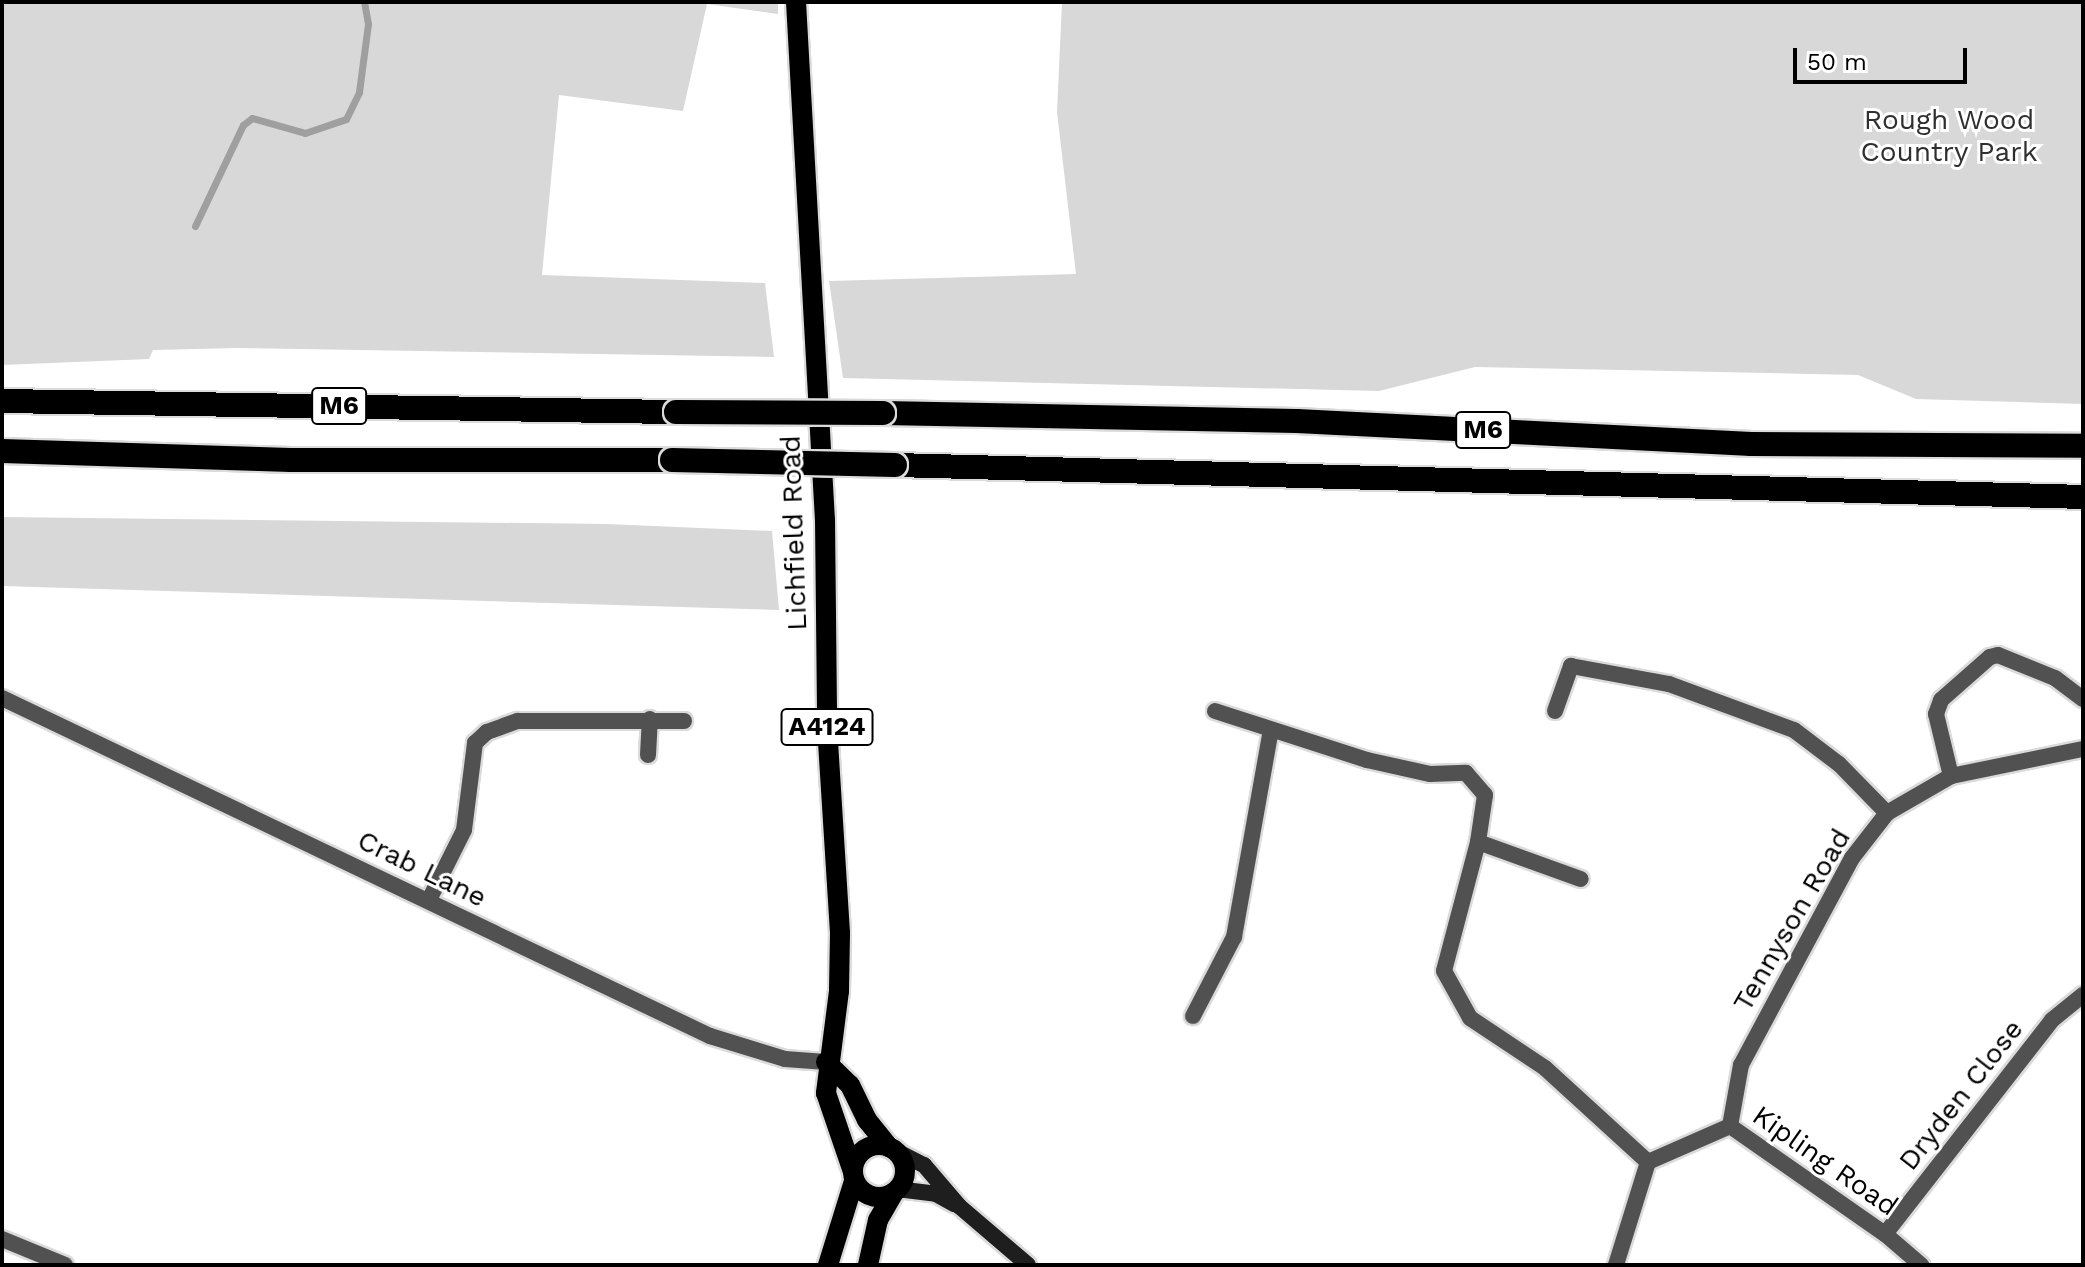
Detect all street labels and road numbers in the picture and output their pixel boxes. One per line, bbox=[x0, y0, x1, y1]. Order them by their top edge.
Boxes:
road number: M6 bbox=[311, 384, 367, 428]
road number: M6 bbox=[1455, 408, 1511, 452]
street label: Lichfield Road bbox=[774, 435, 814, 631]
road number: A4124 bbox=[779, 705, 875, 749]
street label: Crab Lane bbox=[352, 823, 492, 915]
street label: Tennyson Road bbox=[1726, 823, 1858, 1017]
street label: Dryden Close bbox=[1892, 1013, 2030, 1177]
street label: Kipling Road bbox=[1746, 1099, 1904, 1223]

